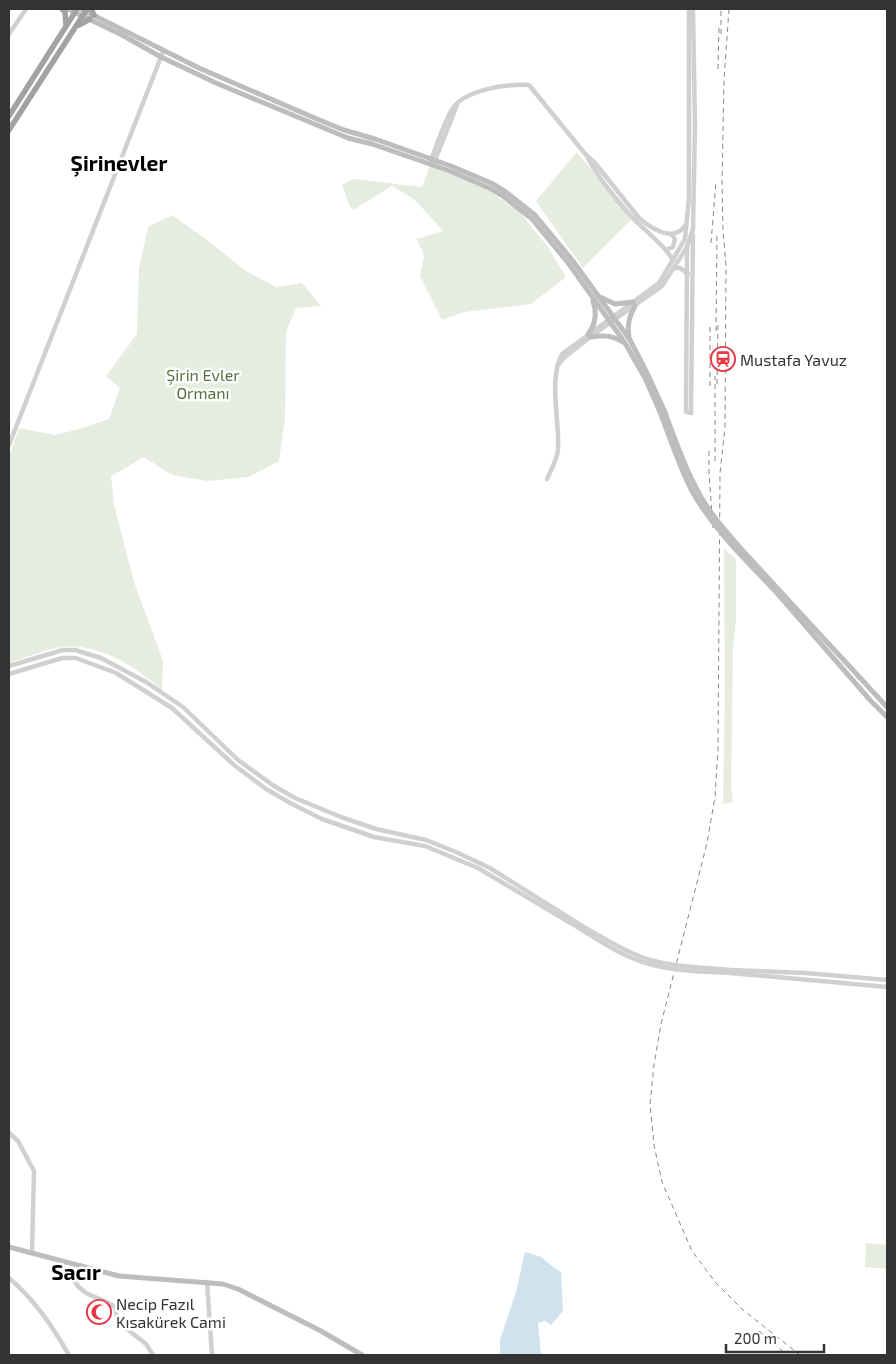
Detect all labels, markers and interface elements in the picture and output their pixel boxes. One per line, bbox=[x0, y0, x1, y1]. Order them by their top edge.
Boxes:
district label: Şirinevler bbox=[71, 150, 167, 177]
station icon: Mustafa Yavuz bbox=[710, 346, 736, 372]
place label: Mustafa Yavuz bbox=[740, 350, 847, 369]
park label: Şirin Evler Ormanı bbox=[166, 365, 240, 402]
district label: Sacır bbox=[51, 1259, 101, 1284]
place label: Necip Fazıl Kısakürek Cami bbox=[116, 1294, 226, 1331]
mosque icon: Necip Fazıl Kısakürek Cami bbox=[86, 1299, 112, 1325]
scale bar bbox=[726, 1322, 824, 1354]
text: 200 m bbox=[734, 1329, 777, 1347]

